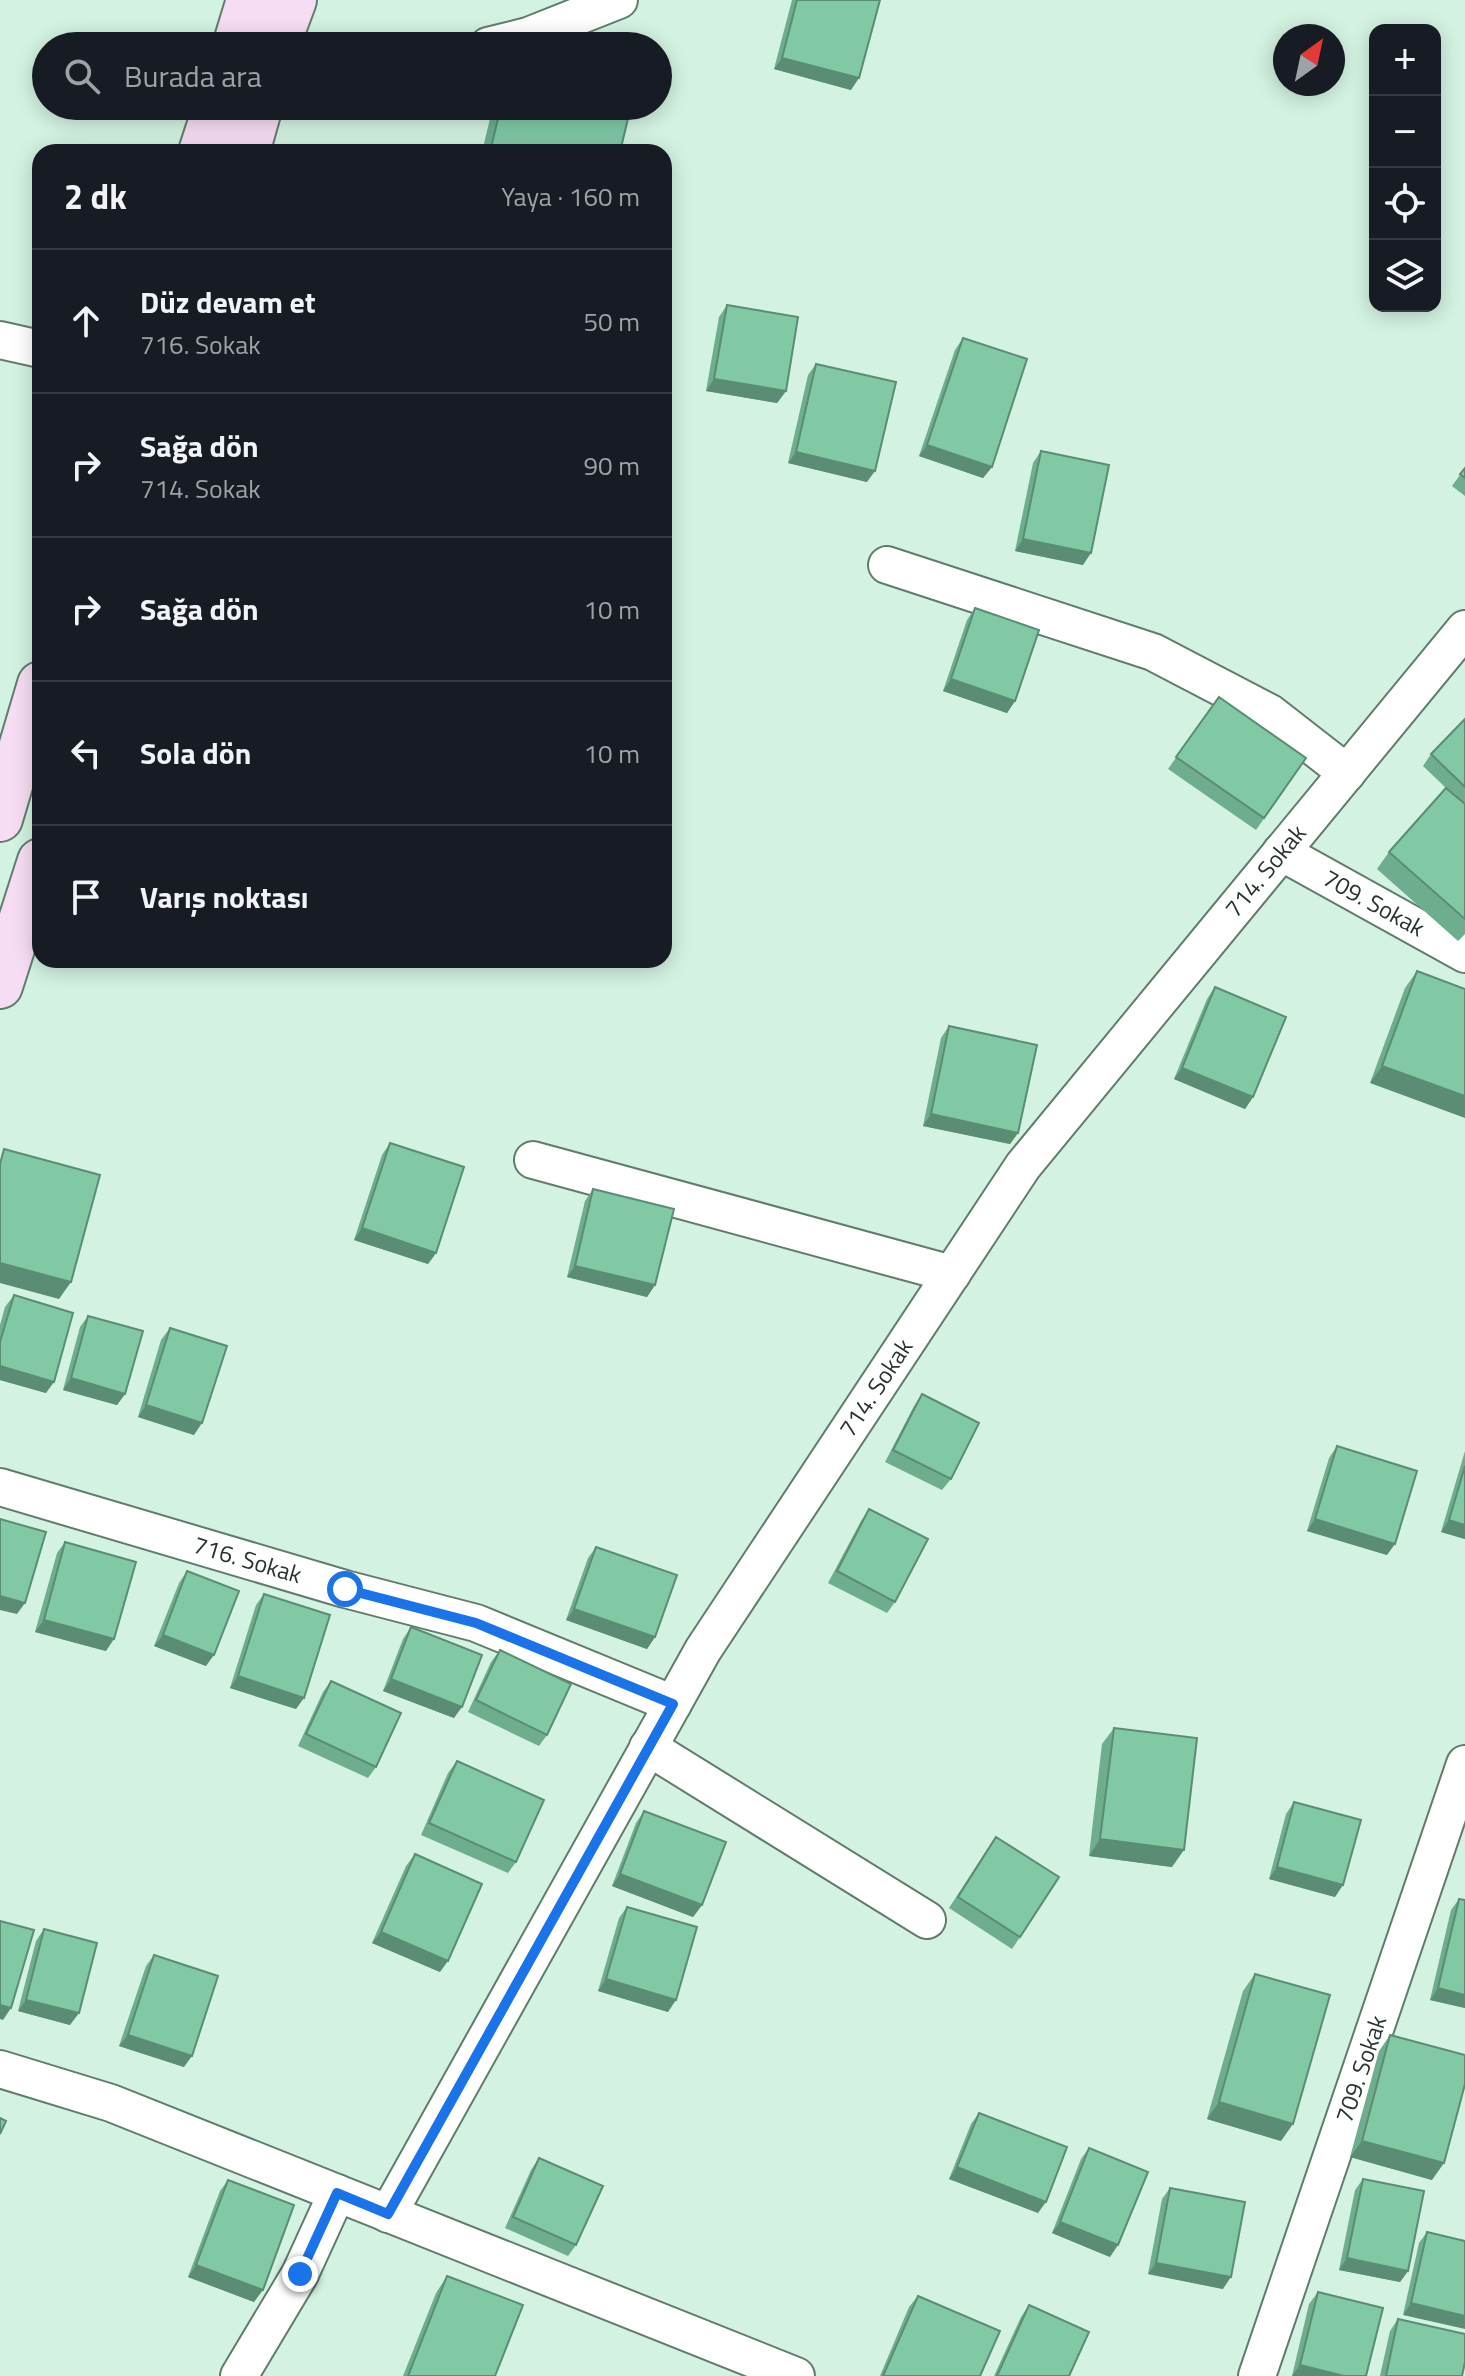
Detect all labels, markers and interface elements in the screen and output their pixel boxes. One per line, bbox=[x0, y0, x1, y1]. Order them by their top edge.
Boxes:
north arrow bbox=[1273, 24, 1345, 96]
map controls bbox=[1369, 24, 1441, 312]
button: + bbox=[1369, 24, 1441, 96]
search box bbox=[32, 32, 672, 120]
text: Burada ara bbox=[124, 53, 262, 99]
icon: search bbox=[60, 54, 104, 98]
button: − bbox=[1369, 96, 1441, 168]
button: locate bbox=[1369, 168, 1441, 240]
text: 2 dk bbox=[64, 170, 127, 222]
text: Yaya · 160 m bbox=[501, 177, 640, 216]
button: layers bbox=[1369, 240, 1441, 312]
text: Düz devam et bbox=[140, 279, 316, 325]
icon: ahead bbox=[64, 299, 108, 343]
text: 50 m bbox=[583, 302, 640, 341]
text: 716. Sokak bbox=[140, 325, 261, 364]
text: Sağa dön bbox=[140, 423, 259, 469]
icon: right bbox=[64, 443, 108, 487]
text: 90 m bbox=[583, 446, 640, 485]
text: 714. Sokak bbox=[140, 469, 261, 508]
text: Sağa dön bbox=[140, 586, 259, 632]
icon: right bbox=[64, 587, 108, 631]
text: 10 m bbox=[583, 590, 640, 629]
text: Sola dön bbox=[140, 730, 251, 776]
icon: left bbox=[64, 731, 108, 775]
text: 10 m bbox=[583, 734, 640, 773]
street label: 714. Sokak bbox=[1216, 816, 1314, 925]
street label: 709. Sokak bbox=[1317, 860, 1432, 946]
text: Varış noktası bbox=[140, 874, 309, 920]
icon: arrive bbox=[64, 875, 108, 919]
street label: 714. Sokak bbox=[830, 1331, 921, 1444]
street label: 716. Sokak bbox=[189, 1526, 307, 1592]
route start bbox=[327, 1571, 363, 1607]
street label: 709. Sokak bbox=[1325, 2010, 1395, 2127]
route end bbox=[282, 2256, 318, 2292]

